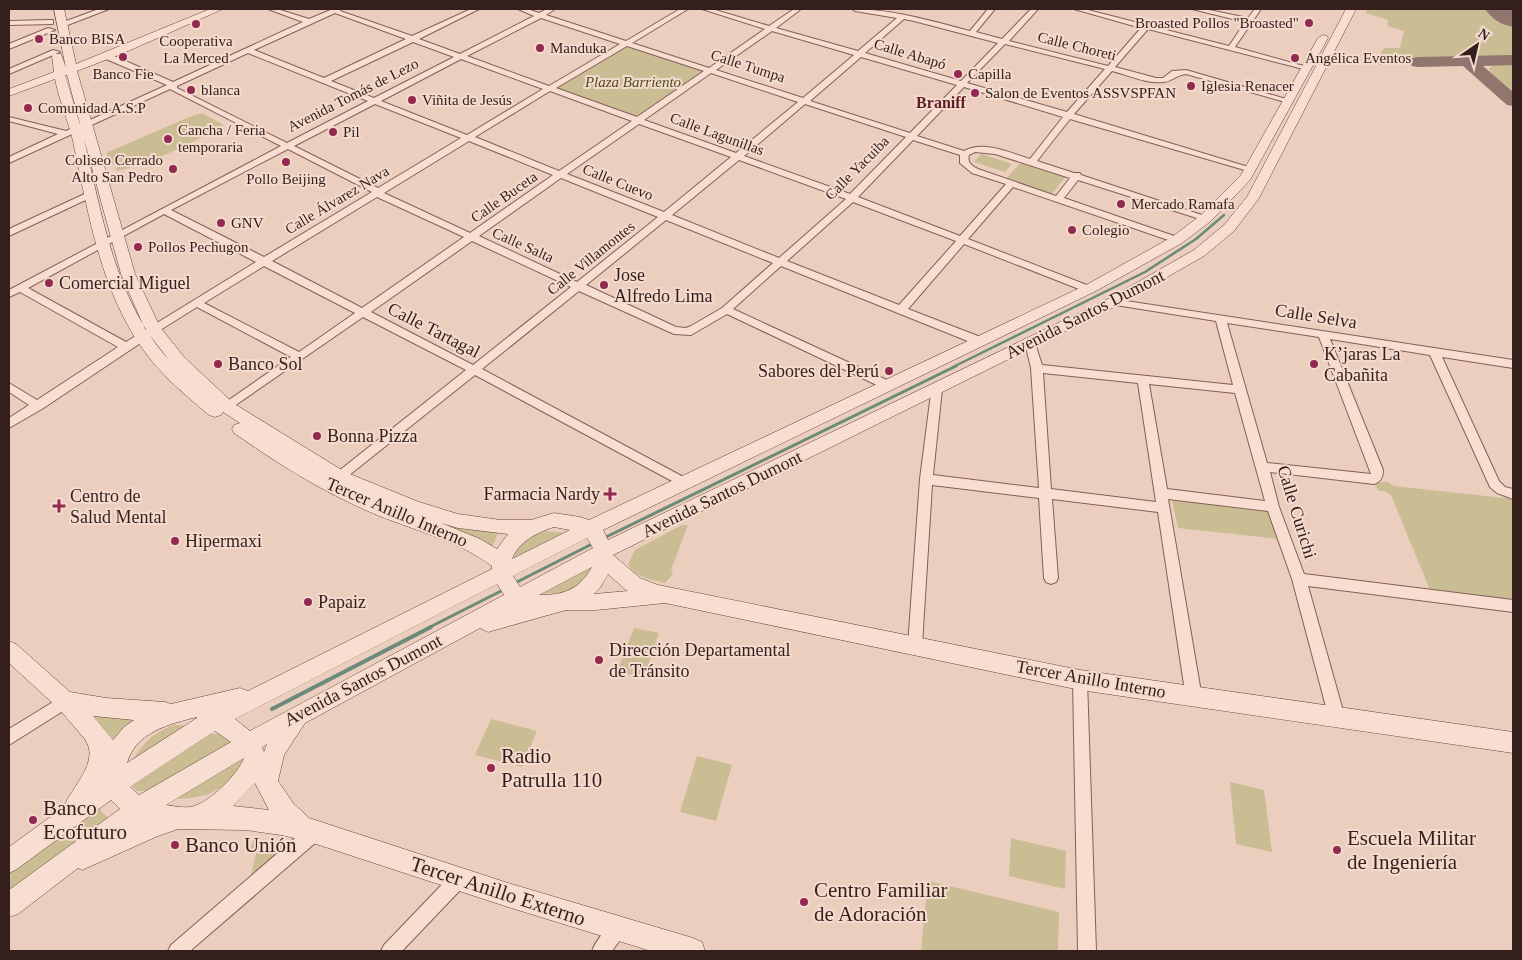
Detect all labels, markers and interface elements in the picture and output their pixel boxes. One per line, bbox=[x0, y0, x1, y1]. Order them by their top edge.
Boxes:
place label: Broasted Pollos "Broasted" bbox=[1135, 15, 1299, 31]
marker: Broasted Pollos "Broasted" bbox=[1303, 17, 1315, 29]
marker: Cooperativa La Merced bbox=[190, 18, 202, 30]
north arrow bbox=[1452, 20, 1502, 70]
text: N bbox=[1476, 26, 1492, 44]
street label: Calle Choreti bbox=[1036, 29, 1118, 63]
place label: Banco BISA bbox=[49, 31, 125, 47]
marker: Banco BISA bbox=[33, 33, 45, 45]
place label: Cooperativa La Merced bbox=[159, 33, 233, 66]
street label: Calle Abapó bbox=[872, 35, 948, 73]
place label: Manduka bbox=[550, 40, 607, 56]
marker: Manduka bbox=[534, 42, 546, 54]
street label: Calle Tumpa bbox=[709, 46, 787, 86]
place label: Angélica Eventos bbox=[1305, 50, 1411, 66]
marker: Banco Fie bbox=[117, 51, 129, 63]
marker: Angélica Eventos bbox=[1289, 52, 1301, 64]
street label: Avenida Tomás de Lezo bbox=[285, 55, 421, 135]
place label: Banco Fie bbox=[92, 66, 154, 82]
place label: Capilla bbox=[968, 66, 1012, 82]
marker: Capilla bbox=[952, 68, 964, 80]
park label: Plaza Barriento bbox=[584, 74, 682, 90]
place label: Iglesia Renacer bbox=[1201, 78, 1294, 94]
marker: Iglesia Renacer bbox=[1185, 80, 1197, 92]
place label: blanca bbox=[201, 82, 240, 98]
marker: blanca bbox=[185, 84, 197, 96]
place label: Salon de Eventos ASSVSPFAN bbox=[985, 85, 1176, 101]
marker: Salon de Eventos ASSVSPFAN bbox=[969, 87, 981, 99]
place label: Viñita de Jesús bbox=[422, 92, 512, 108]
marker: Viñita de Jesús bbox=[406, 94, 418, 106]
district label: Braniff bbox=[916, 94, 967, 111]
place label: Comunidad A.S.P bbox=[38, 100, 146, 116]
marker: Comunidad A.S.P bbox=[22, 102, 34, 114]
street label: Calle Lagunillas bbox=[668, 110, 766, 158]
place label: Cancha / Feria temporaria bbox=[178, 122, 266, 155]
place label: Pil bbox=[343, 124, 360, 140]
marker: Pil bbox=[327, 126, 339, 138]
marker: Cancha / Feria temporaria bbox=[162, 133, 174, 145]
street label: Calle Yacuiba bbox=[822, 133, 892, 203]
place label: Coliseo Cerrado Alto San Pedro bbox=[65, 152, 163, 185]
marker: Pollo Beijing bbox=[280, 156, 292, 168]
street label: Calle Cuevo bbox=[580, 161, 656, 203]
marker: Coliseo Cerrado Alto San Pedro bbox=[167, 163, 179, 175]
street label: Calle Álvarez Nava bbox=[282, 163, 392, 237]
street label: Calle Buceta bbox=[468, 168, 540, 226]
place label: Pollo Beijing bbox=[246, 171, 326, 187]
place label: Mercado Ramafa bbox=[1131, 196, 1235, 212]
marker: Mercado Ramafa bbox=[1115, 198, 1127, 210]
place label: GNV bbox=[231, 215, 264, 231]
marker: GNV bbox=[215, 217, 227, 229]
street label: Calle Villamontes bbox=[544, 218, 638, 298]
place label: Colegio bbox=[1082, 222, 1130, 238]
street label: Calle Salta bbox=[490, 224, 556, 266]
marker: Colegio bbox=[1066, 224, 1078, 236]
place label: Pollos Pechugon bbox=[148, 239, 249, 255]
marker: Pollos Pechugon bbox=[132, 241, 144, 253]
place label: Jose Alfredo Lima bbox=[614, 265, 712, 306]
street label: Avenida Santos Dumont bbox=[1002, 265, 1168, 363]
place label: Comercial Miguel bbox=[59, 273, 190, 293]
marker: Comercial Miguel bbox=[43, 277, 55, 289]
marker: Jose Alfredo Lima bbox=[598, 279, 610, 291]
street label: Calle Tartagal bbox=[385, 298, 483, 362]
street label: Calle Selva bbox=[1274, 300, 1358, 332]
place label: K’jaras La Cabañita bbox=[1324, 344, 1400, 385]
place label: Banco Sol bbox=[228, 354, 303, 374]
marker: Banco Sol bbox=[212, 358, 224, 370]
marker: K’jaras La Cabañita bbox=[1308, 358, 1320, 370]
place label: Sabores del Perú bbox=[758, 361, 879, 381]
marker: Sabores del Perú bbox=[883, 365, 895, 377]
place label: Bonna Pizza bbox=[327, 426, 417, 446]
marker: Bonna Pizza bbox=[311, 430, 323, 442]
street label: Avenida Santos Dumont bbox=[639, 447, 805, 541]
street label: Calle Curichi bbox=[1273, 463, 1321, 561]
street label: Tercer Anillo Interno bbox=[323, 473, 471, 551]
place label: Farmacia Nardy bbox=[484, 484, 600, 504]
place label: Centro de Salud Mental bbox=[70, 486, 167, 527]
marker: Farmacia Nardy bbox=[604, 488, 616, 500]
marker: Centro de Salud Mental bbox=[52, 499, 66, 513]
place label: Hipermaxi bbox=[185, 531, 262, 551]
marker: Hipermaxi bbox=[169, 535, 181, 547]
place label: Papaiz bbox=[318, 592, 366, 612]
marker: Papaiz bbox=[302, 596, 314, 608]
street label: Avenida Santos Dumont bbox=[281, 630, 445, 730]
place label: Dirección Departamental de Tránsito bbox=[609, 640, 790, 681]
marker: Dirección Departamental de Tránsito bbox=[593, 654, 605, 666]
street label: Tercer Anillo Interno bbox=[1015, 656, 1167, 702]
place label: Radio Patrulla 110 bbox=[501, 744, 602, 792]
marker: Radio Patrulla 110 bbox=[485, 762, 497, 774]
place label: Banco Ecofuturo bbox=[43, 796, 127, 844]
marker: Banco Ecofuturo bbox=[27, 814, 39, 826]
place label: Escuela Militar de Ingeniería bbox=[1347, 826, 1476, 874]
place label: Banco Unión bbox=[185, 833, 297, 857]
marker: Banco Unión bbox=[169, 839, 181, 851]
marker: Escuela Militar de Ingeniería bbox=[1331, 844, 1343, 856]
street label: Tercer Anillo Externo bbox=[407, 851, 589, 931]
place label: Centro Familiar de Adoración bbox=[814, 878, 948, 926]
marker: Centro Familiar de Adoración bbox=[798, 896, 810, 908]

